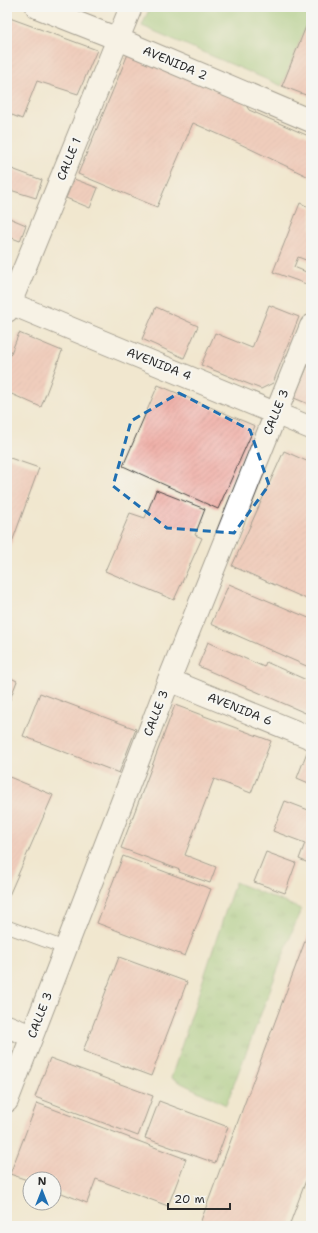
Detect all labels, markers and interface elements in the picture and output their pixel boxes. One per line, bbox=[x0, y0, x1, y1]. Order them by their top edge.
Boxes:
street label: AVENIDA 2 bbox=[140, 42, 210, 84]
street label: CALLE 1 bbox=[53, 135, 85, 183]
street label: AVENIDA 4 bbox=[124, 344, 194, 384]
street label: CALLE 3 bbox=[260, 387, 292, 437]
street label: CALLE 3 bbox=[140, 688, 172, 738]
street label: AVENIDA 6 bbox=[205, 689, 275, 729]
street label: CALLE 3 bbox=[24, 990, 56, 1040]
north arrow bbox=[22, 1171, 62, 1211]
text: N bbox=[38, 1174, 47, 1189]
scale bar bbox=[168, 1185, 230, 1211]
text: 20 m bbox=[174, 1191, 205, 1207]

